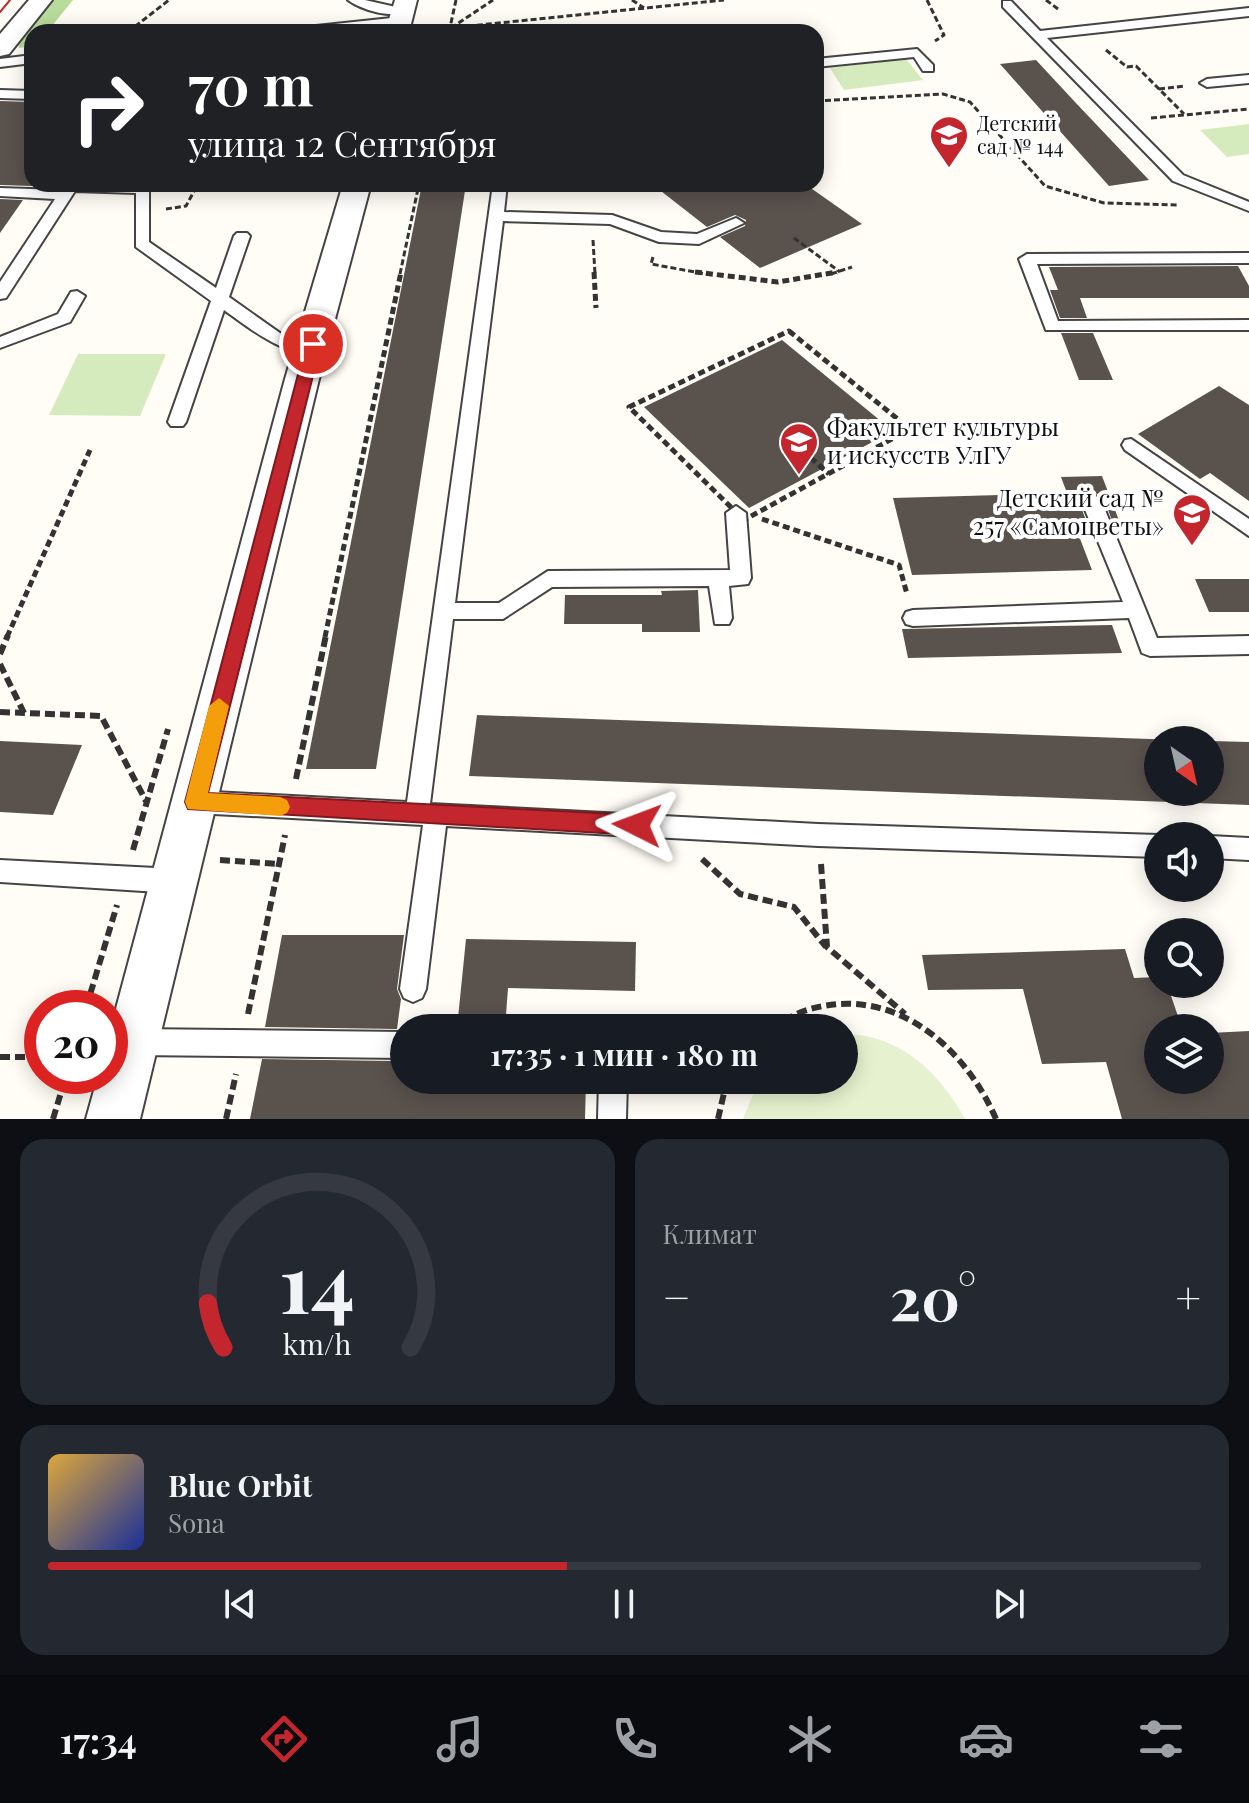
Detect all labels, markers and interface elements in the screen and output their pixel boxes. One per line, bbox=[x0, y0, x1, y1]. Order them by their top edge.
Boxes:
text: 70 m bbox=[188, 46, 313, 121]
icon: right bbox=[56, 56, 160, 160]
place label: Детский сад № 144 bbox=[977, 109, 1064, 159]
school or university icon: Детский сад № 144 bbox=[928, 114, 970, 169]
text: улица 12 Сентября bbox=[188, 118, 497, 166]
pin bbox=[279, 310, 347, 378]
icon: arrive bbox=[291, 322, 335, 366]
place label: Факультет культуры и искусств УлГУ bbox=[827, 410, 1059, 470]
school or university icon: Факультет культуры и искусств УлГУ bbox=[778, 421, 820, 476]
place label: Детский сад № 257 «Самоцветы» bbox=[973, 481, 1164, 541]
school or university icon: Детский сад № 257 «Самоцветы» bbox=[1171, 492, 1213, 547]
north arrow bbox=[1144, 726, 1224, 806]
map controls bbox=[1144, 726, 1224, 1094]
position arrow bbox=[595, 783, 679, 867]
button: sound bbox=[1144, 822, 1224, 902]
button: search bbox=[1144, 918, 1224, 998]
speed limit sign: 20 bbox=[24, 990, 128, 1094]
button: layers bbox=[1144, 1014, 1224, 1094]
text: 17:35 · 1 мин · 180 m bbox=[490, 1034, 758, 1074]
text: Климат bbox=[663, 1216, 757, 1251]
text: 14 bbox=[279, 1224, 355, 1335]
text: 20° bbox=[890, 1256, 976, 1336]
text: − bbox=[663, 1266, 691, 1325]
text: + bbox=[1175, 1266, 1201, 1325]
text: km/h bbox=[283, 1324, 352, 1362]
text: Blue Orbit bbox=[168, 1465, 312, 1505]
text: Sona bbox=[168, 1505, 225, 1540]
icon: previous bbox=[218, 1582, 262, 1626]
icon: pause bbox=[602, 1582, 646, 1626]
icon: next bbox=[987, 1582, 1031, 1626]
icon: directions bbox=[256, 1711, 312, 1767]
icon: music bbox=[432, 1711, 488, 1767]
icon: phone bbox=[607, 1711, 663, 1767]
icon: climate bbox=[782, 1711, 838, 1767]
icon: car bbox=[958, 1711, 1014, 1767]
icon: filters bbox=[1133, 1711, 1189, 1767]
text: 17:34 bbox=[60, 1715, 137, 1763]

